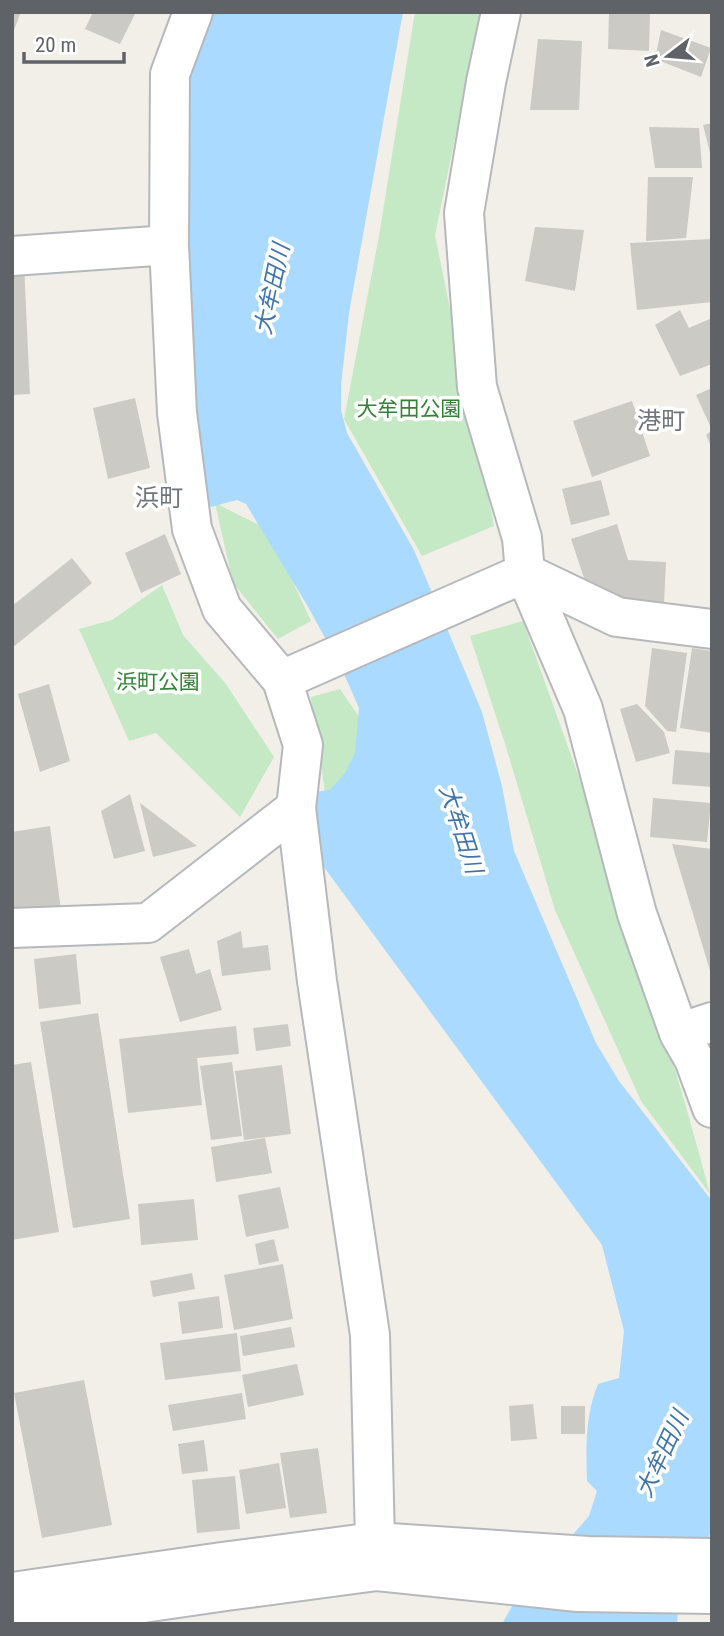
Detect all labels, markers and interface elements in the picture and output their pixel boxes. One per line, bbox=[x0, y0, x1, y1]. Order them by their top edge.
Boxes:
scale bar bbox=[24, 21, 124, 65]
north arrow bbox=[633, 21, 703, 91]
text: 20 m bbox=[35, 33, 76, 57]
text: N bbox=[639, 52, 665, 69]
water label: 大牟田川 bbox=[250, 238, 296, 337]
park label: 大牟田公園 bbox=[357, 397, 462, 421]
district label: 港町 bbox=[637, 407, 685, 435]
district label: 浜町 bbox=[135, 484, 183, 512]
park label: 浜町公園 bbox=[116, 670, 200, 694]
water label: 大牟田川 bbox=[433, 781, 489, 880]
water label: 大牟田川 bbox=[631, 1404, 695, 1502]

